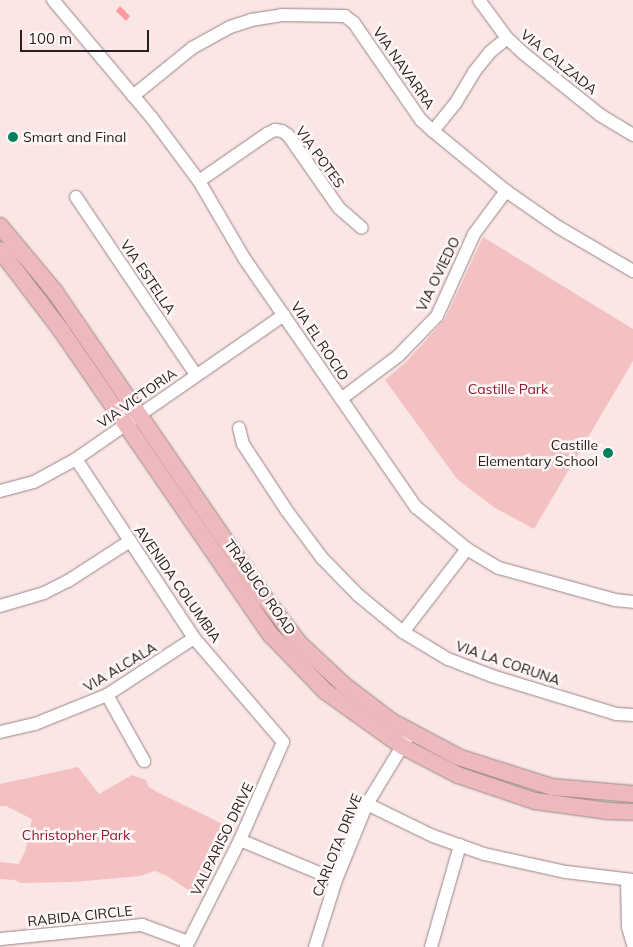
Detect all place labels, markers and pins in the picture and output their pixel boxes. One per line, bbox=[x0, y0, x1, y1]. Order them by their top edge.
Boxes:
place label: Smart and Final bbox=[23, 129, 126, 145]
marker: Smart and Final bbox=[7, 131, 19, 143]
place label: Castille Elementary School bbox=[478, 437, 598, 470]
marker: Castille Elementary School bbox=[602, 447, 614, 459]

